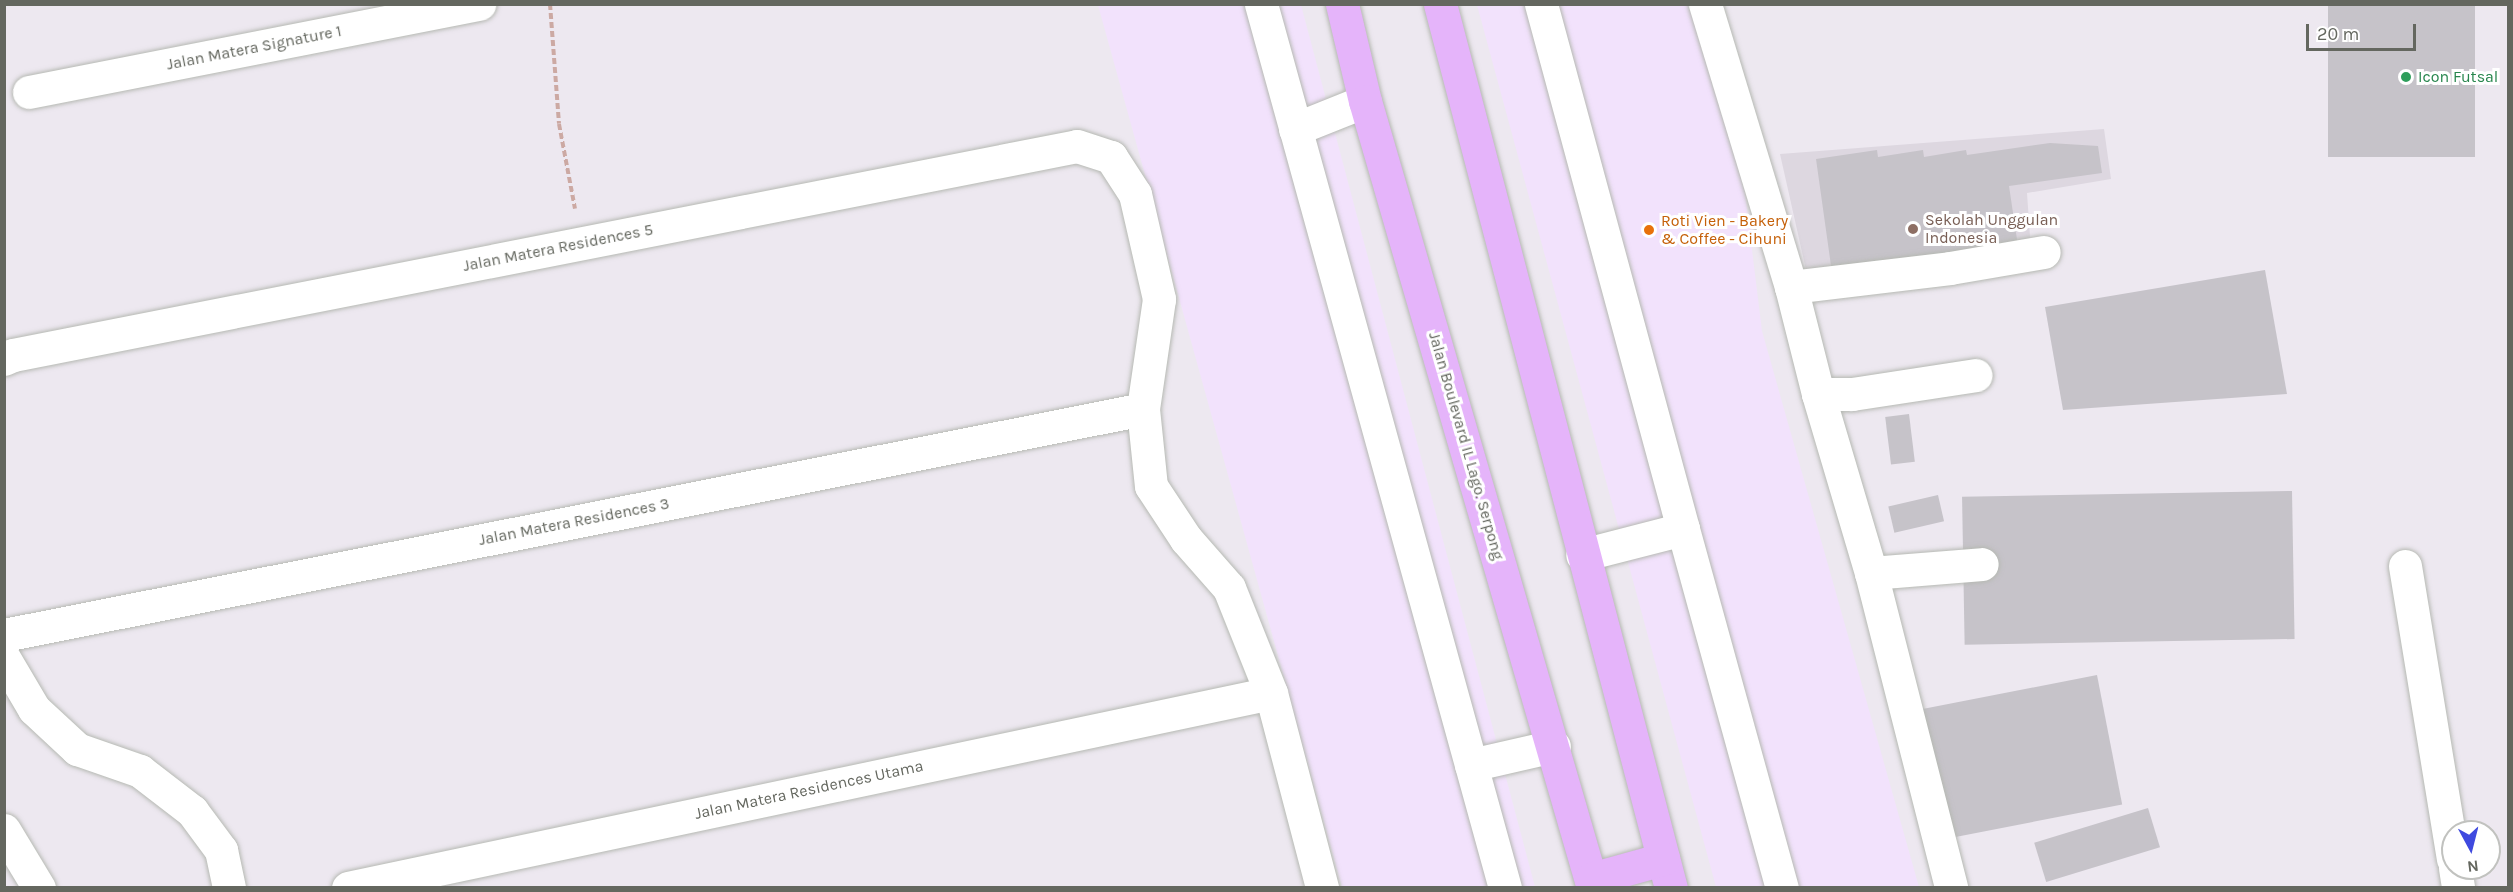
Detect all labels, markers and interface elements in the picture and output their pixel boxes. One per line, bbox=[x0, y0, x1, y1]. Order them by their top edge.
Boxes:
scale bar bbox=[2309, 12, 2418, 50]
street label: Jalan Matera Signature 1 bbox=[165, 22, 343, 74]
text: 20 m bbox=[2317, 23, 2359, 45]
place label: Icon Futsal bbox=[2418, 67, 2498, 87]
marker: Icon Futsal bbox=[2399, 70, 2413, 84]
place label: Sekolah Unggulan Indonesia bbox=[1925, 210, 2058, 248]
place label: Roti Vien - Bakery & Coffee - Cihuni bbox=[1661, 211, 1788, 249]
street label: Jalan Matera Residences 5 bbox=[461, 220, 655, 276]
marker: Sekolah Unggulan Indonesia bbox=[1906, 222, 1920, 236]
marker: Roti Vien - Bakery & Coffee - Cihuni bbox=[1642, 223, 1656, 237]
street label: Jalan Boulevard IL Lago. Serpong bbox=[1424, 330, 1508, 562]
street label: Jalan Matera Residences 3 bbox=[477, 494, 671, 550]
street label: Jalan Matera Residences Utama bbox=[693, 756, 925, 824]
north arrow bbox=[2441, 820, 2501, 880]
text: N bbox=[2466, 856, 2480, 877]

